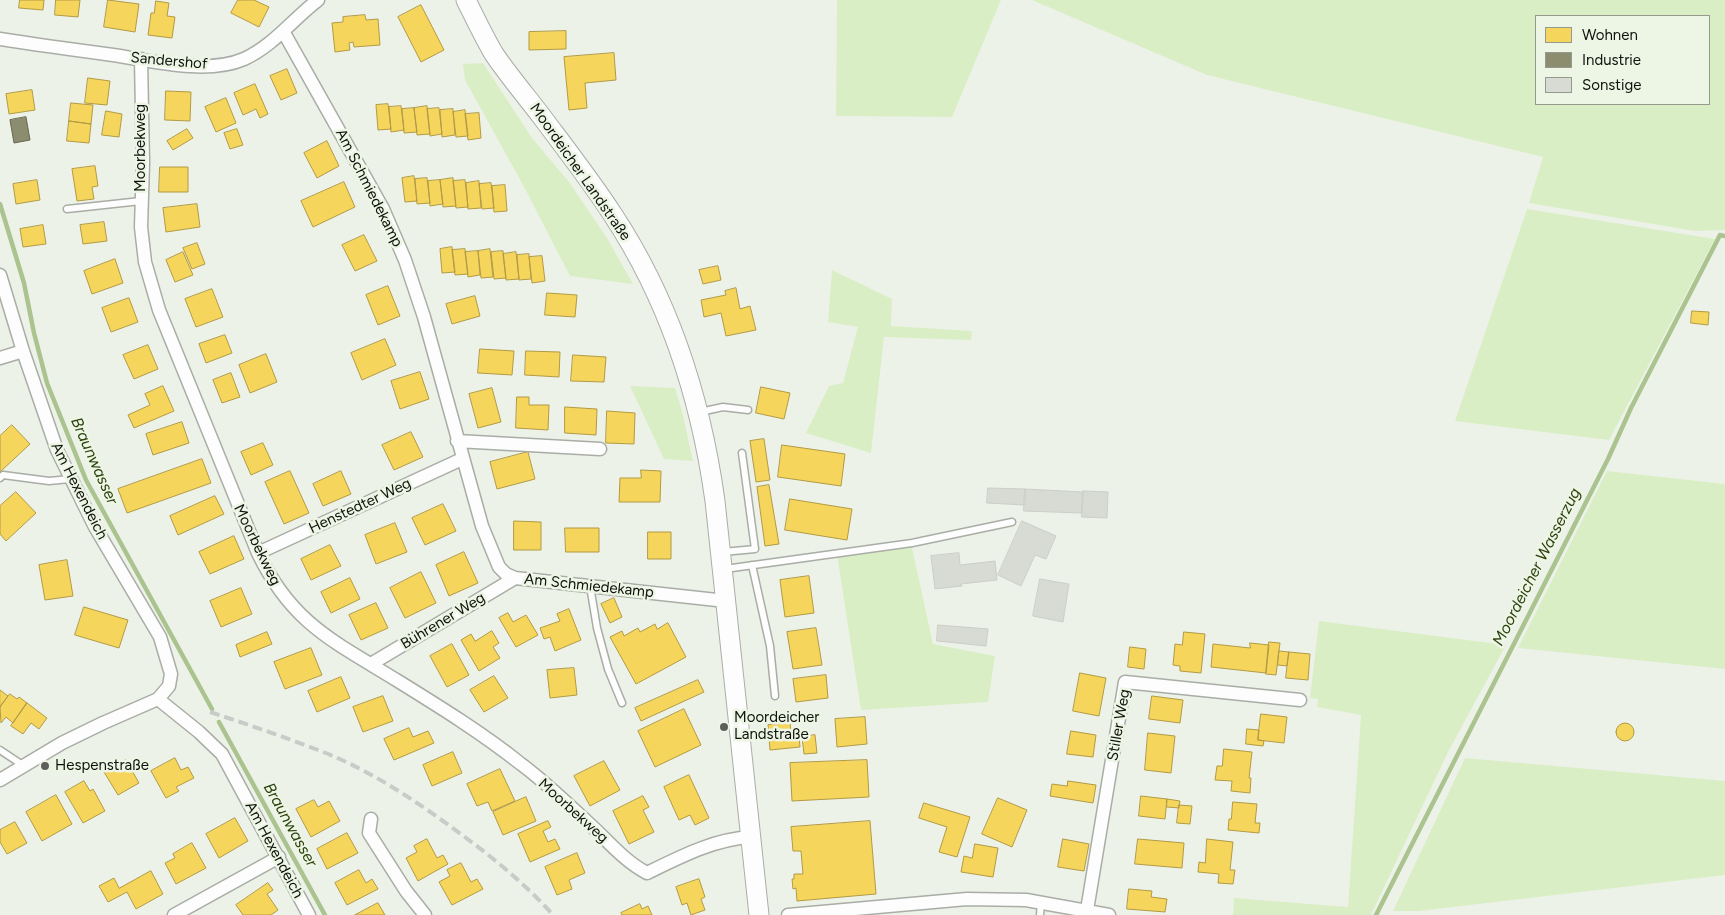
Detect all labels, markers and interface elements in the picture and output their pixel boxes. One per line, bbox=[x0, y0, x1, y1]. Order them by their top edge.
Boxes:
legend bbox=[1535, 15, 1710, 105]
text: Wohnen bbox=[1582, 26, 1638, 44]
street label: Sandershof bbox=[130, 49, 208, 73]
text: Industrie bbox=[1582, 51, 1641, 69]
text: Sonstige bbox=[1582, 76, 1641, 94]
street label: Moordeicher Landstraße bbox=[526, 100, 634, 244]
street label: Moorbekweg bbox=[132, 104, 150, 192]
street label: Am Schmiedekamp bbox=[331, 126, 407, 250]
water label: Braunwasser bbox=[66, 414, 122, 508]
street label: Am Hexendeich bbox=[47, 439, 111, 543]
street label: Henstedter Weg bbox=[306, 474, 414, 538]
water label: Moordeicher Wasserzug bbox=[1489, 485, 1585, 649]
street label: Moorbekweg bbox=[230, 502, 284, 588]
street label: Am Schmiedekamp bbox=[523, 570, 655, 602]
street label: Bührener Weg bbox=[398, 589, 488, 653]
street label: Stiller Weg bbox=[1104, 688, 1134, 762]
place label: Moordeicher Landstraße bbox=[734, 709, 819, 744]
marker: Moordeicher Landstraße bbox=[718, 721, 730, 733]
place label: Hespenstraße bbox=[55, 757, 149, 775]
marker: Hespenstraße bbox=[39, 760, 51, 772]
street label: Moorbekweg bbox=[534, 775, 612, 847]
water label: Braunwasser bbox=[259, 780, 321, 870]
street label: Am Hexendeich bbox=[241, 799, 307, 901]

